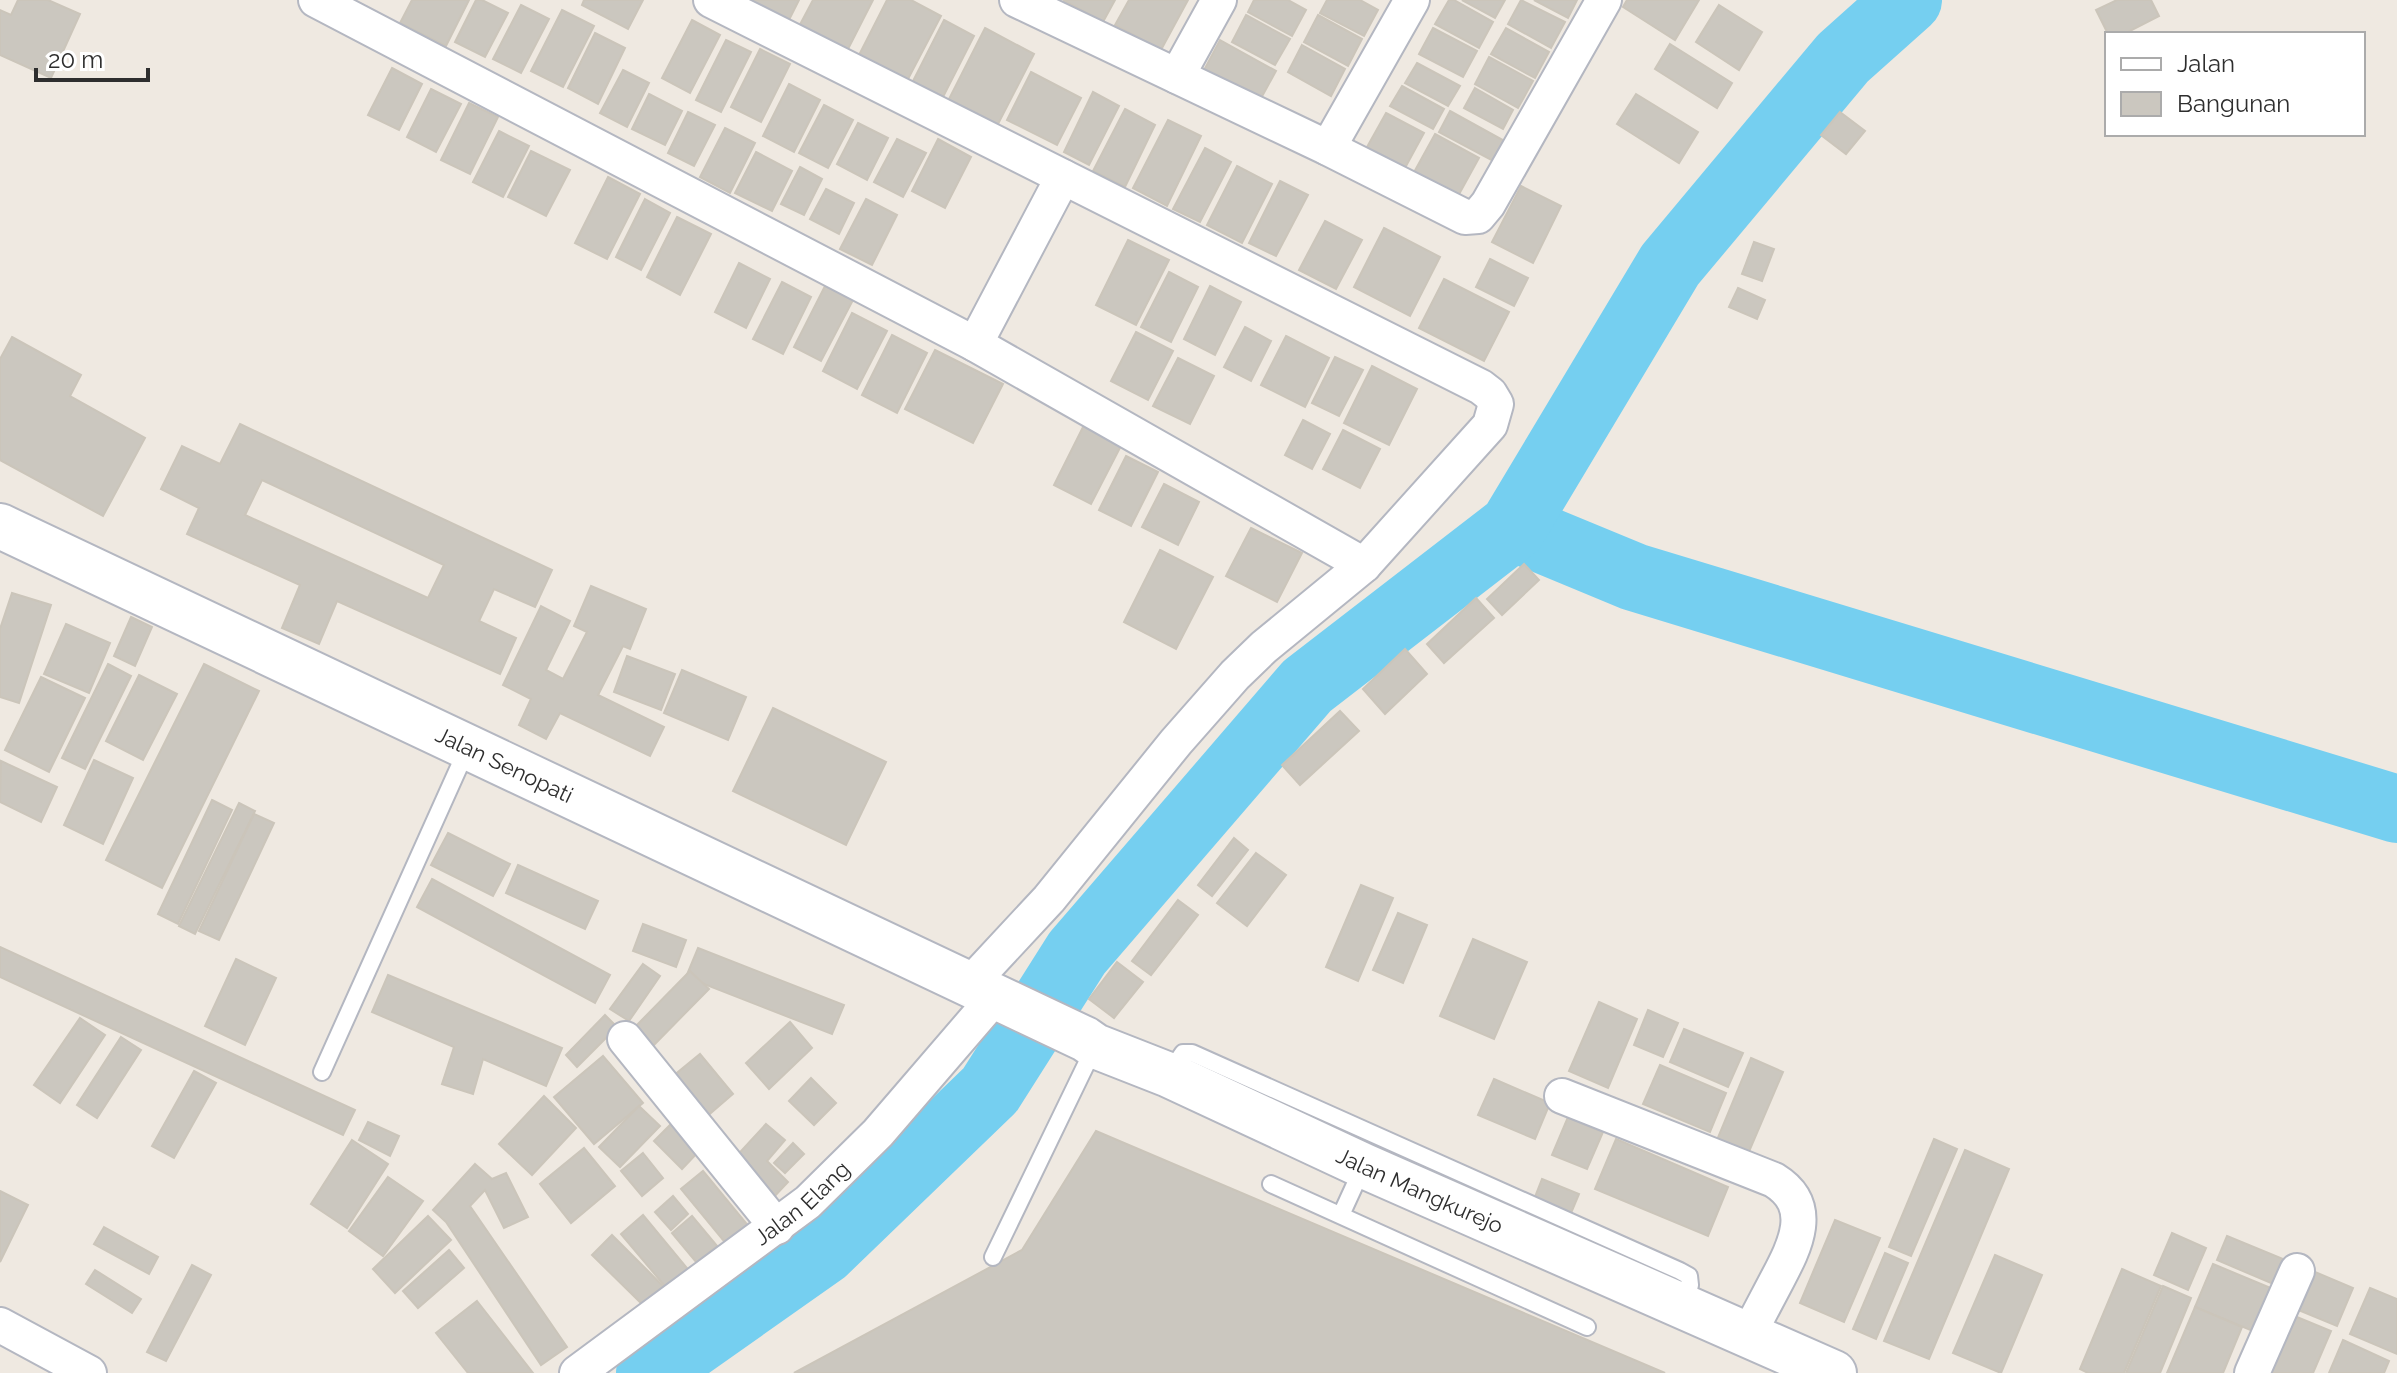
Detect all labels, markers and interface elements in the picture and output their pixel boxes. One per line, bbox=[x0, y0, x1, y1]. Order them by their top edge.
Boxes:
scale bar bbox=[36, 32, 148, 82]
legend bbox=[2105, 32, 2365, 136]
text: 20 m bbox=[48, 45, 103, 74]
text: Jalan bbox=[2177, 49, 2235, 78]
text: Bangunan bbox=[2177, 89, 2290, 118]
street label: Jalan Senopati bbox=[432, 721, 577, 808]
street label: Jalan Mangkurejo bbox=[1332, 1142, 1507, 1239]
street label: Jalan Elang bbox=[749, 1156, 855, 1250]

